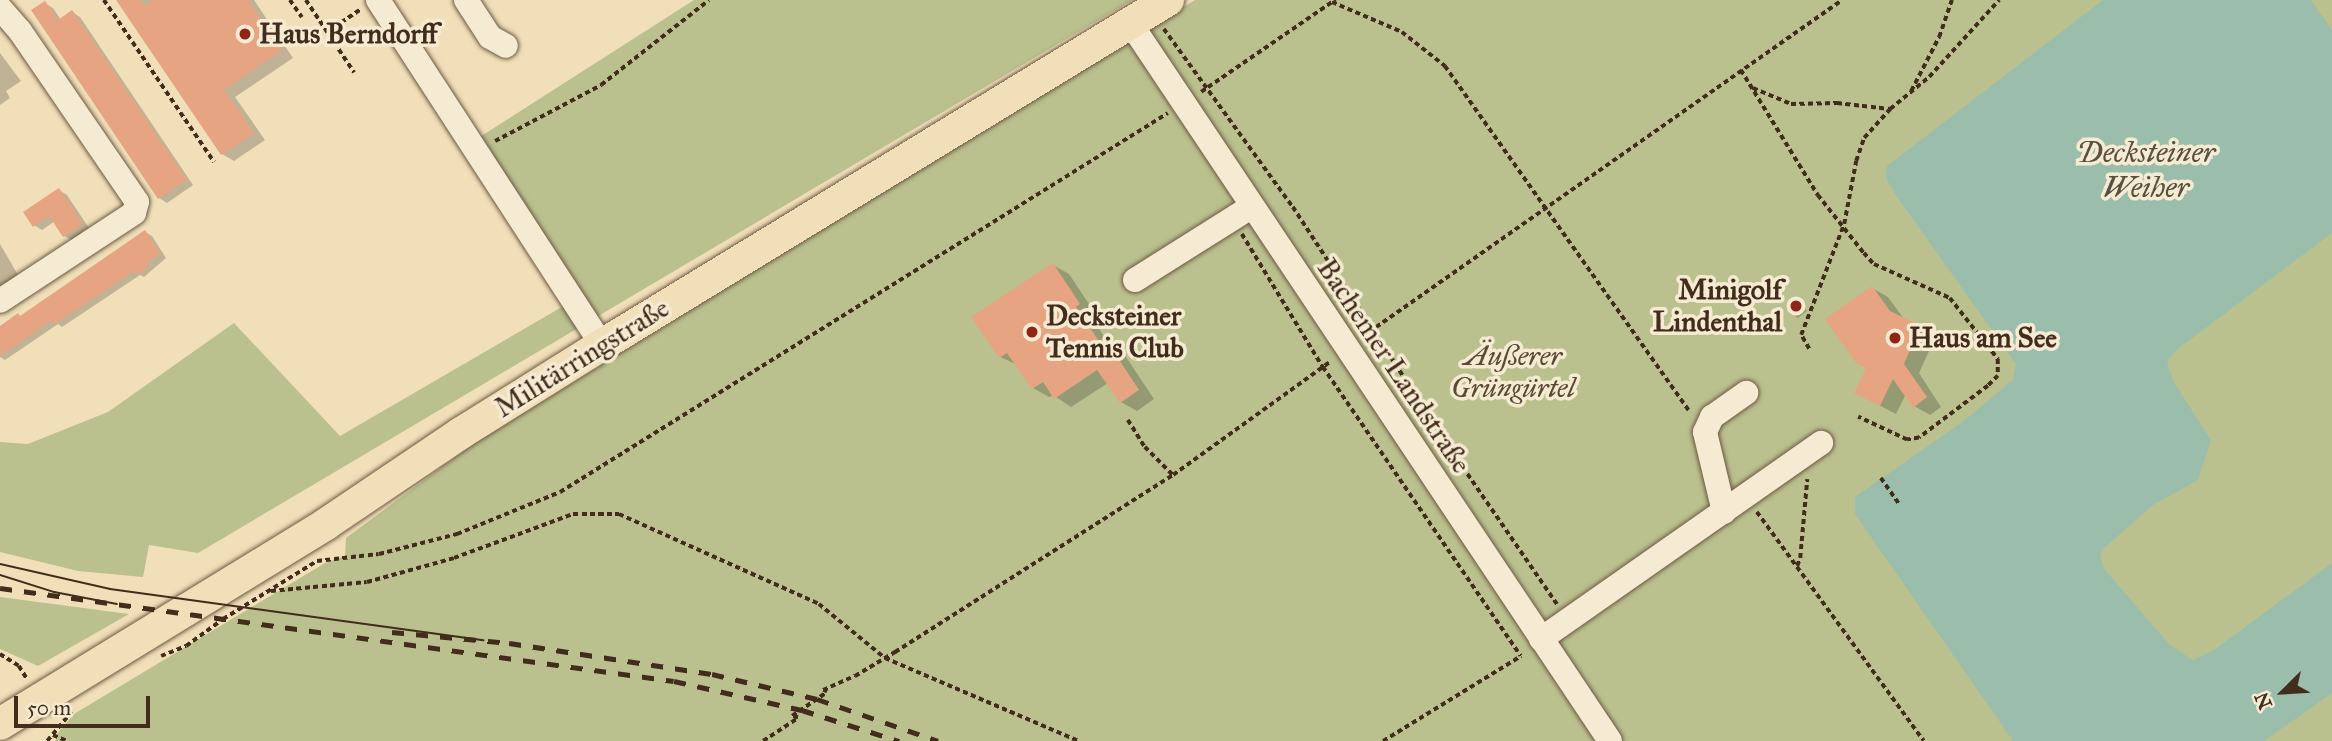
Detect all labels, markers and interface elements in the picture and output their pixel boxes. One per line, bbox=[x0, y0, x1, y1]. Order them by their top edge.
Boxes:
place label: Haus Berndorff bbox=[259, 17, 438, 51]
marker: Haus Berndorff bbox=[237, 26, 253, 42]
water label: Decksteiner Weiher bbox=[2077, 134, 2215, 204]
street label: Bachemer Landstraße bbox=[1310, 252, 1478, 480]
place label: Minigolf Lindenthal bbox=[1653, 273, 1782, 339]
street label: Militärringstraße bbox=[489, 291, 675, 425]
marker: Minigolf Lindenthal bbox=[1788, 298, 1804, 314]
place label: Decksteiner Tennis Club bbox=[1046, 299, 1184, 365]
place label: Haus am See bbox=[1909, 321, 2057, 355]
marker: Decksteiner Tennis Club bbox=[1024, 324, 1040, 340]
marker: Haus am See bbox=[1887, 330, 1903, 346]
park label: Äußerer Grüngürtel bbox=[1451, 339, 1575, 405]
north arrow bbox=[2248, 657, 2318, 727]
scale bar bbox=[18, 682, 154, 726]
text: N bbox=[2250, 689, 2277, 713]
text: 50 m bbox=[27, 695, 71, 721]

